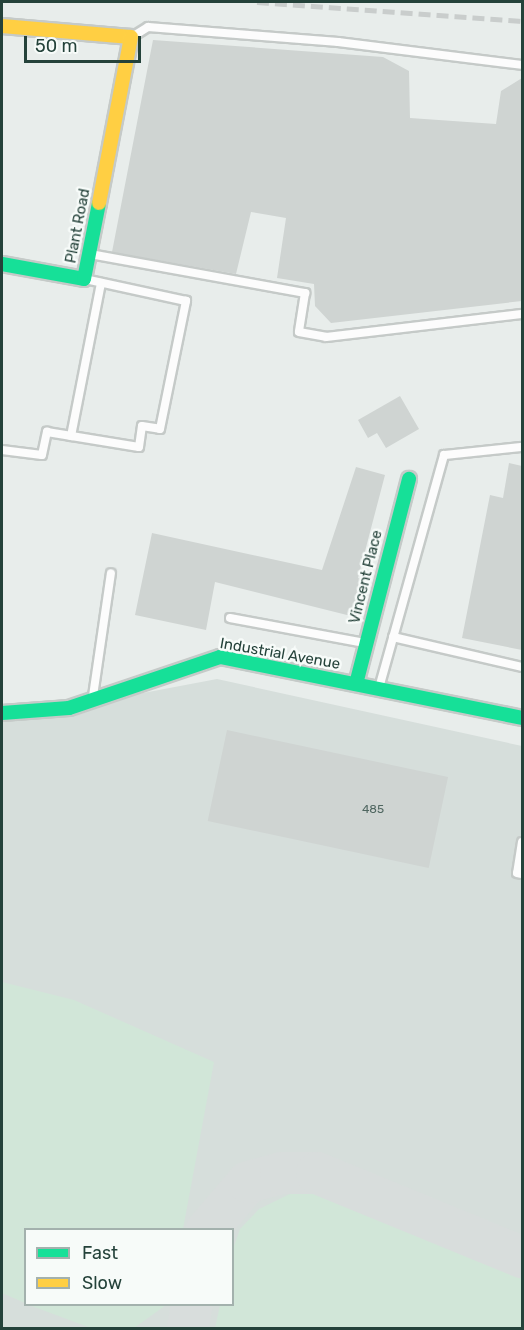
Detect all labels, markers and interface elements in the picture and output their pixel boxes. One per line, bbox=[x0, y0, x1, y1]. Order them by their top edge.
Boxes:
scale bar bbox=[27, 24, 144, 62]
text: 50 m bbox=[35, 35, 78, 57]
street label: Plant Road bbox=[62, 187, 94, 265]
street label: Vincent Place bbox=[346, 528, 386, 626]
street label: Industrial Avenue bbox=[218, 635, 342, 673]
house number: 485 bbox=[362, 803, 384, 817]
legend bbox=[24, 1228, 234, 1306]
text: Fast bbox=[82, 1242, 118, 1264]
text: Slow bbox=[82, 1272, 122, 1294]

